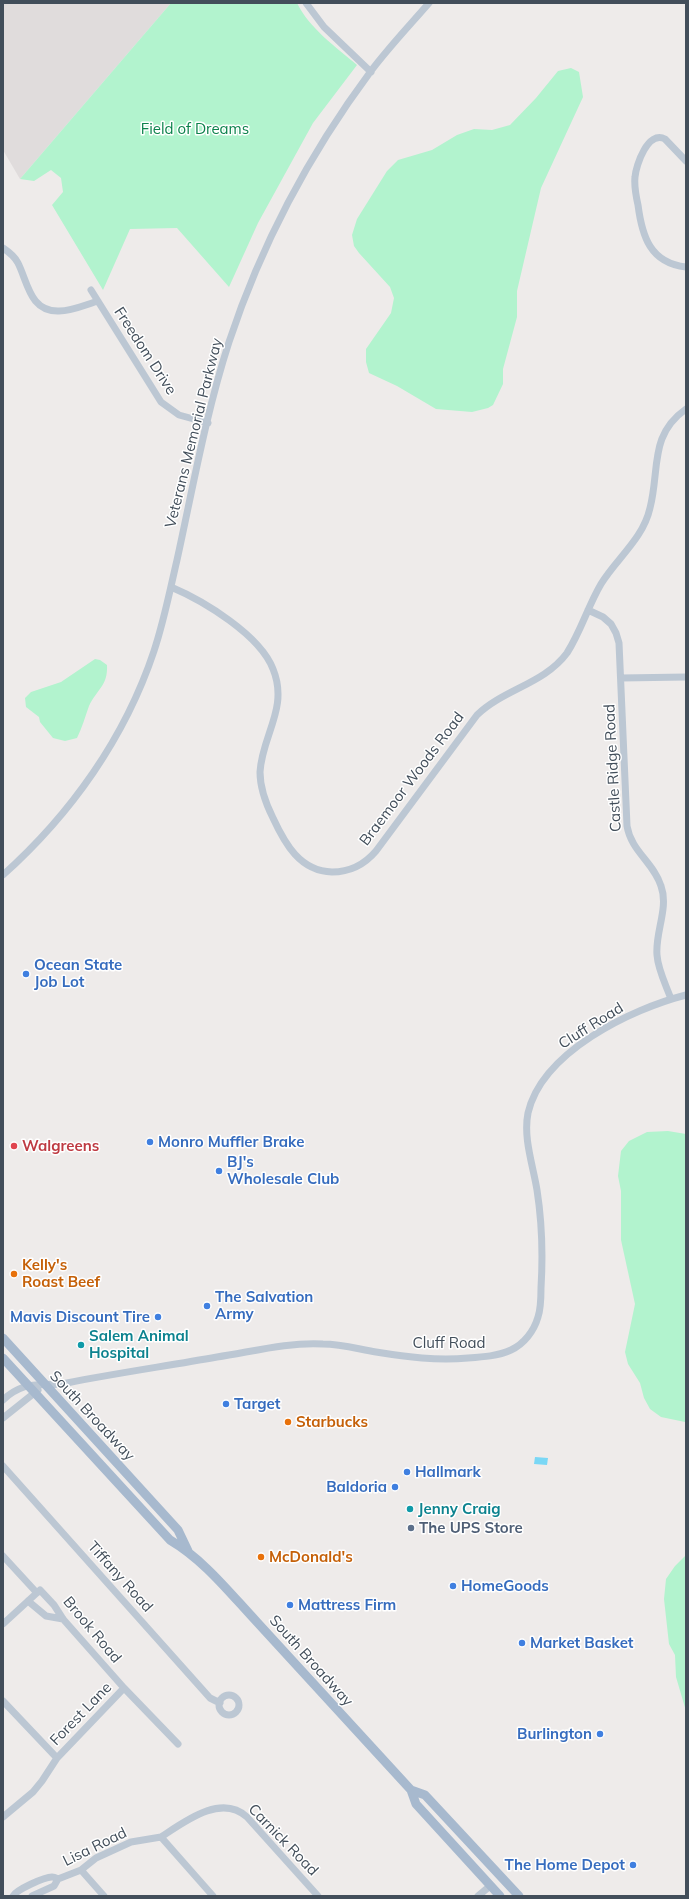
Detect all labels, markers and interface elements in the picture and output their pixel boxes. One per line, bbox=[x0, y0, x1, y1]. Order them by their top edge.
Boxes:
park label: Field of Dreams bbox=[141, 120, 249, 138]
street label: Freedom Drive bbox=[110, 304, 180, 398]
street label: Veterans Memorial Parkway bbox=[162, 336, 226, 530]
street label: Castle Ridge Road bbox=[601, 704, 625, 832]
street label: Braemoor Woods Road bbox=[356, 709, 468, 849]
place label: Ocean State Job Lot bbox=[34, 956, 122, 991]
marker: Ocean State Job Lot bbox=[21, 969, 31, 979]
street label: Cluff Road bbox=[555, 999, 627, 1053]
place label: Monro Muffler Brake bbox=[158, 1133, 304, 1151]
place label: Walgreens bbox=[22, 1137, 99, 1155]
marker: Monro Muffler Brake bbox=[145, 1137, 155, 1147]
marker: Walgreens bbox=[9, 1141, 19, 1151]
place label: BJ's Wholesale Club bbox=[227, 1153, 339, 1188]
marker: BJ's Wholesale Club bbox=[214, 1166, 224, 1176]
place label: Kelly's Roast Beef bbox=[22, 1256, 100, 1291]
marker: Kelly's Roast Beef bbox=[9, 1269, 19, 1279]
place label: The Salvation Army bbox=[215, 1288, 313, 1323]
marker: The Salvation Army bbox=[202, 1301, 212, 1311]
place label: Mavis Discount Tire bbox=[10, 1308, 150, 1326]
marker: Mavis Discount Tire bbox=[153, 1312, 163, 1322]
place label: Salem Animal Hospital bbox=[89, 1327, 189, 1362]
street label: Cluff Road bbox=[412, 1334, 486, 1352]
marker: Salem Animal Hospital bbox=[76, 1340, 86, 1350]
street label: South Broadway bbox=[46, 1367, 138, 1465]
place label: Target bbox=[234, 1395, 280, 1413]
marker: Target bbox=[221, 1399, 231, 1409]
place label: Starbucks bbox=[296, 1413, 368, 1431]
marker: Starbucks bbox=[283, 1417, 293, 1427]
place label: Hallmark bbox=[415, 1463, 481, 1481]
marker: Hallmark bbox=[402, 1467, 412, 1477]
place label: Baldoria bbox=[326, 1478, 387, 1496]
marker: Baldoria bbox=[390, 1482, 400, 1492]
place label: Jenny Craig bbox=[418, 1500, 501, 1518]
marker: Jenny Craig bbox=[405, 1504, 415, 1514]
place label: The UPS Store bbox=[419, 1519, 523, 1537]
marker: The UPS Store bbox=[406, 1523, 416, 1533]
street label: Tiffany Road bbox=[84, 1538, 156, 1616]
place label: McDonald's bbox=[269, 1548, 353, 1566]
marker: McDonald's bbox=[256, 1552, 266, 1562]
place label: HomeGoods bbox=[461, 1577, 549, 1595]
marker: HomeGoods bbox=[448, 1581, 458, 1591]
street label: Brook Road bbox=[59, 1593, 125, 1667]
place label: Mattress Firm bbox=[298, 1596, 396, 1614]
marker: Mattress Firm bbox=[285, 1600, 295, 1610]
street label: South Broadway bbox=[265, 1612, 357, 1710]
place label: Market Basket bbox=[530, 1634, 634, 1652]
marker: Market Basket bbox=[517, 1638, 527, 1648]
street label: Forest Lane bbox=[46, 1679, 116, 1749]
place label: Burlington bbox=[517, 1725, 592, 1743]
marker: Burlington bbox=[595, 1729, 605, 1739]
street label: Carnick Road bbox=[244, 1800, 322, 1880]
street label: Lisa Road bbox=[60, 1824, 130, 1870]
place label: The Home Depot bbox=[505, 1856, 625, 1874]
marker: The Home Depot bbox=[628, 1860, 638, 1870]

